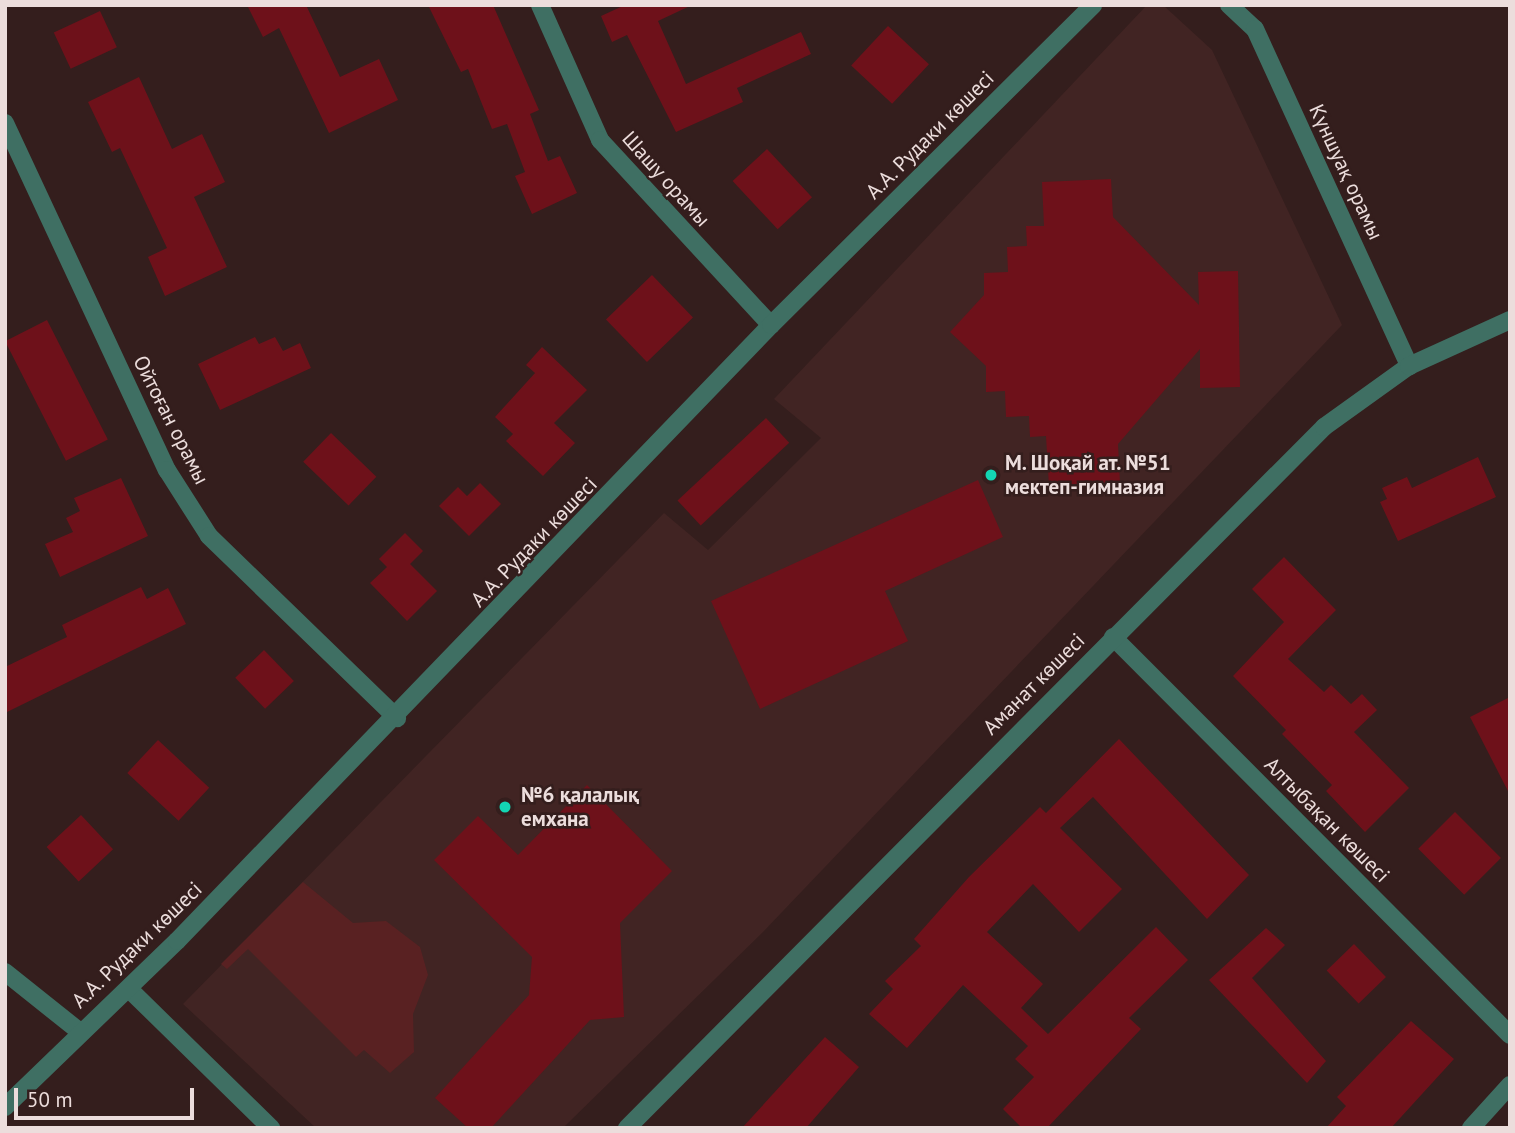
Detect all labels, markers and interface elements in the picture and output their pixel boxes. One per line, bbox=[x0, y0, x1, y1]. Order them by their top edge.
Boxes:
street label: А.А. Рудаки көшесі bbox=[860, 65, 1000, 205]
street label: Күншуақ орамы bbox=[1304, 100, 1388, 244]
street label: Шашу орамы bbox=[616, 126, 716, 232]
street label: Ойтоған орамы bbox=[128, 351, 214, 489]
place label: М. Шоқай ат. №51 мектеп-гимназия bbox=[1005, 450, 1173, 500]
marker: М. Шоқай ат. №51 мектеп-гимназия bbox=[983, 467, 999, 483]
street label: А.А. Рудаки көшесі bbox=[465, 471, 603, 613]
street label: Аманат көшесі bbox=[978, 628, 1090, 740]
street label: Алтыбақан көшесі bbox=[1259, 752, 1395, 888]
place label: №6 қалалық емхана bbox=[521, 782, 639, 832]
marker: №6 қалалық емхана bbox=[495, 797, 515, 817]
street label: А.А. Рудаки көшесі bbox=[66, 876, 208, 1014]
scale bar bbox=[18, 1074, 198, 1118]
text: 50 m bbox=[27, 1086, 73, 1113]

